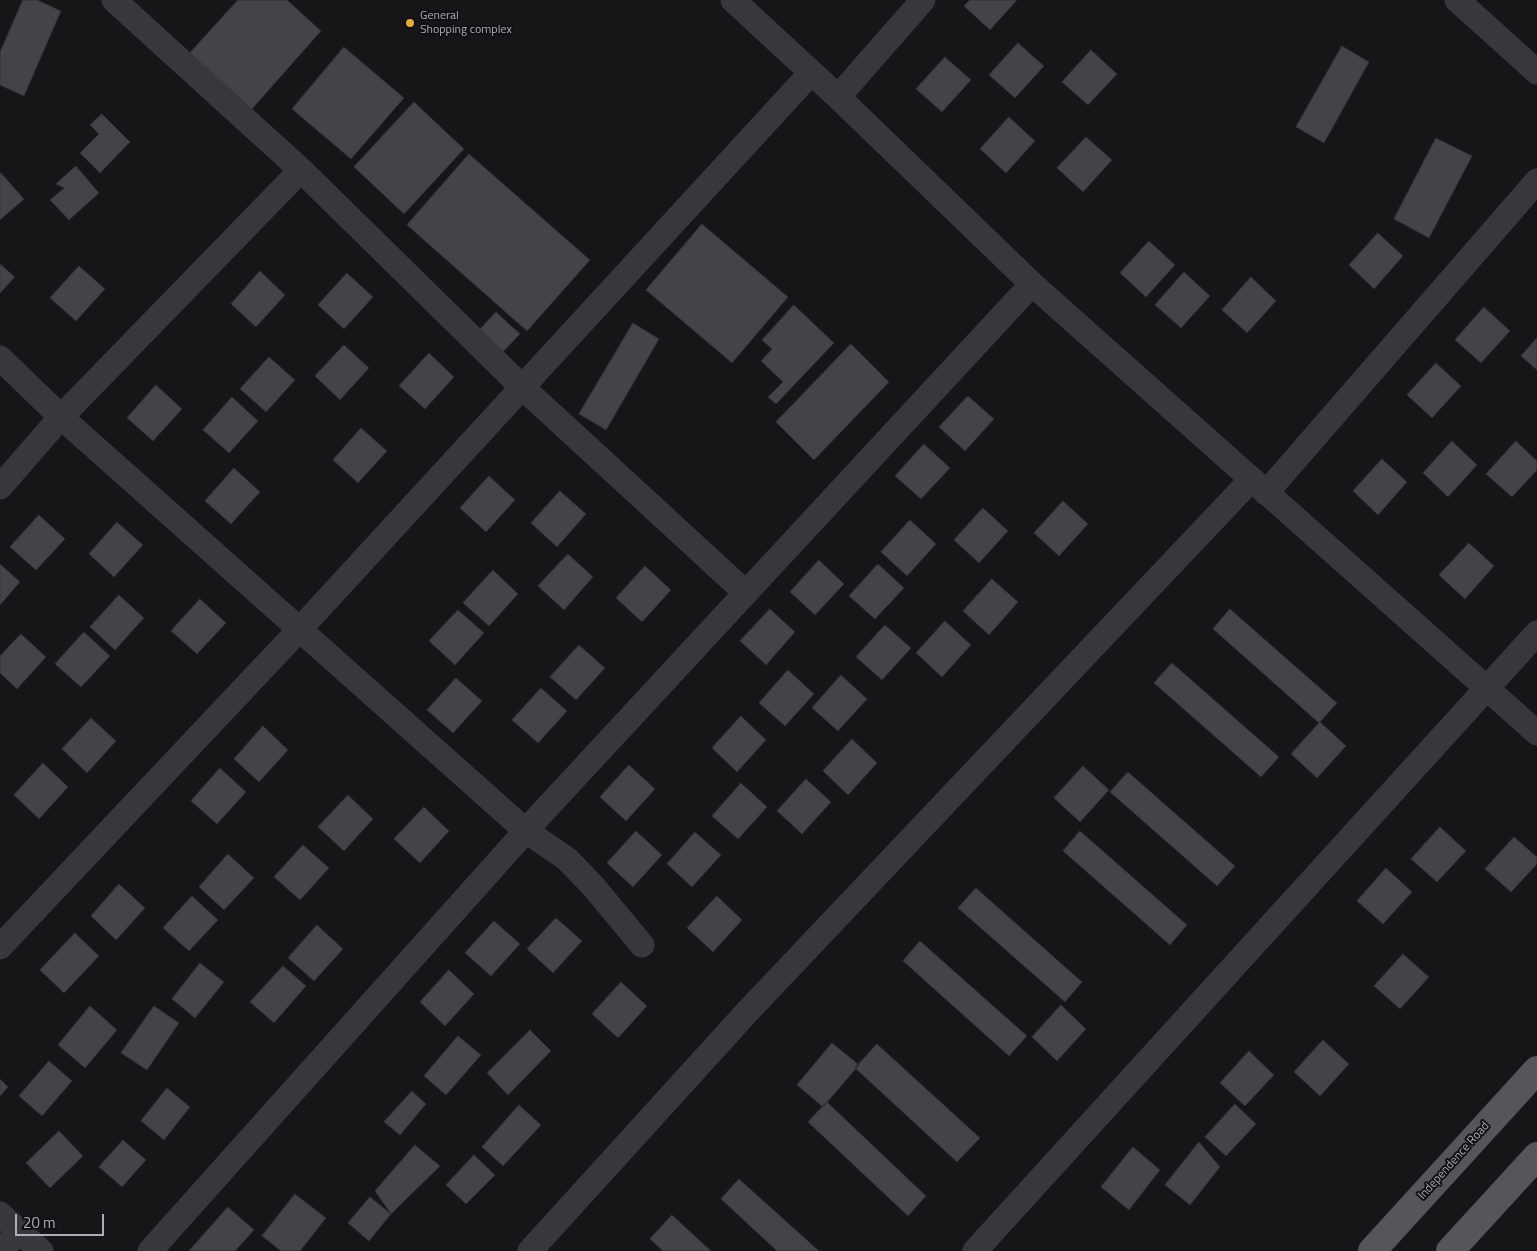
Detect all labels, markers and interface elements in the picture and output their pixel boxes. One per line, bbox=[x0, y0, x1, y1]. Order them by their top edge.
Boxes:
place label: General Shopping complex bbox=[420, 9, 512, 37]
marker: General Shopping complex bbox=[404, 17, 416, 29]
street label: Independence Road bbox=[1415, 1119, 1493, 1203]
scale bar bbox=[18, 1204, 106, 1236]
text: 20 m bbox=[23, 1211, 56, 1234]

